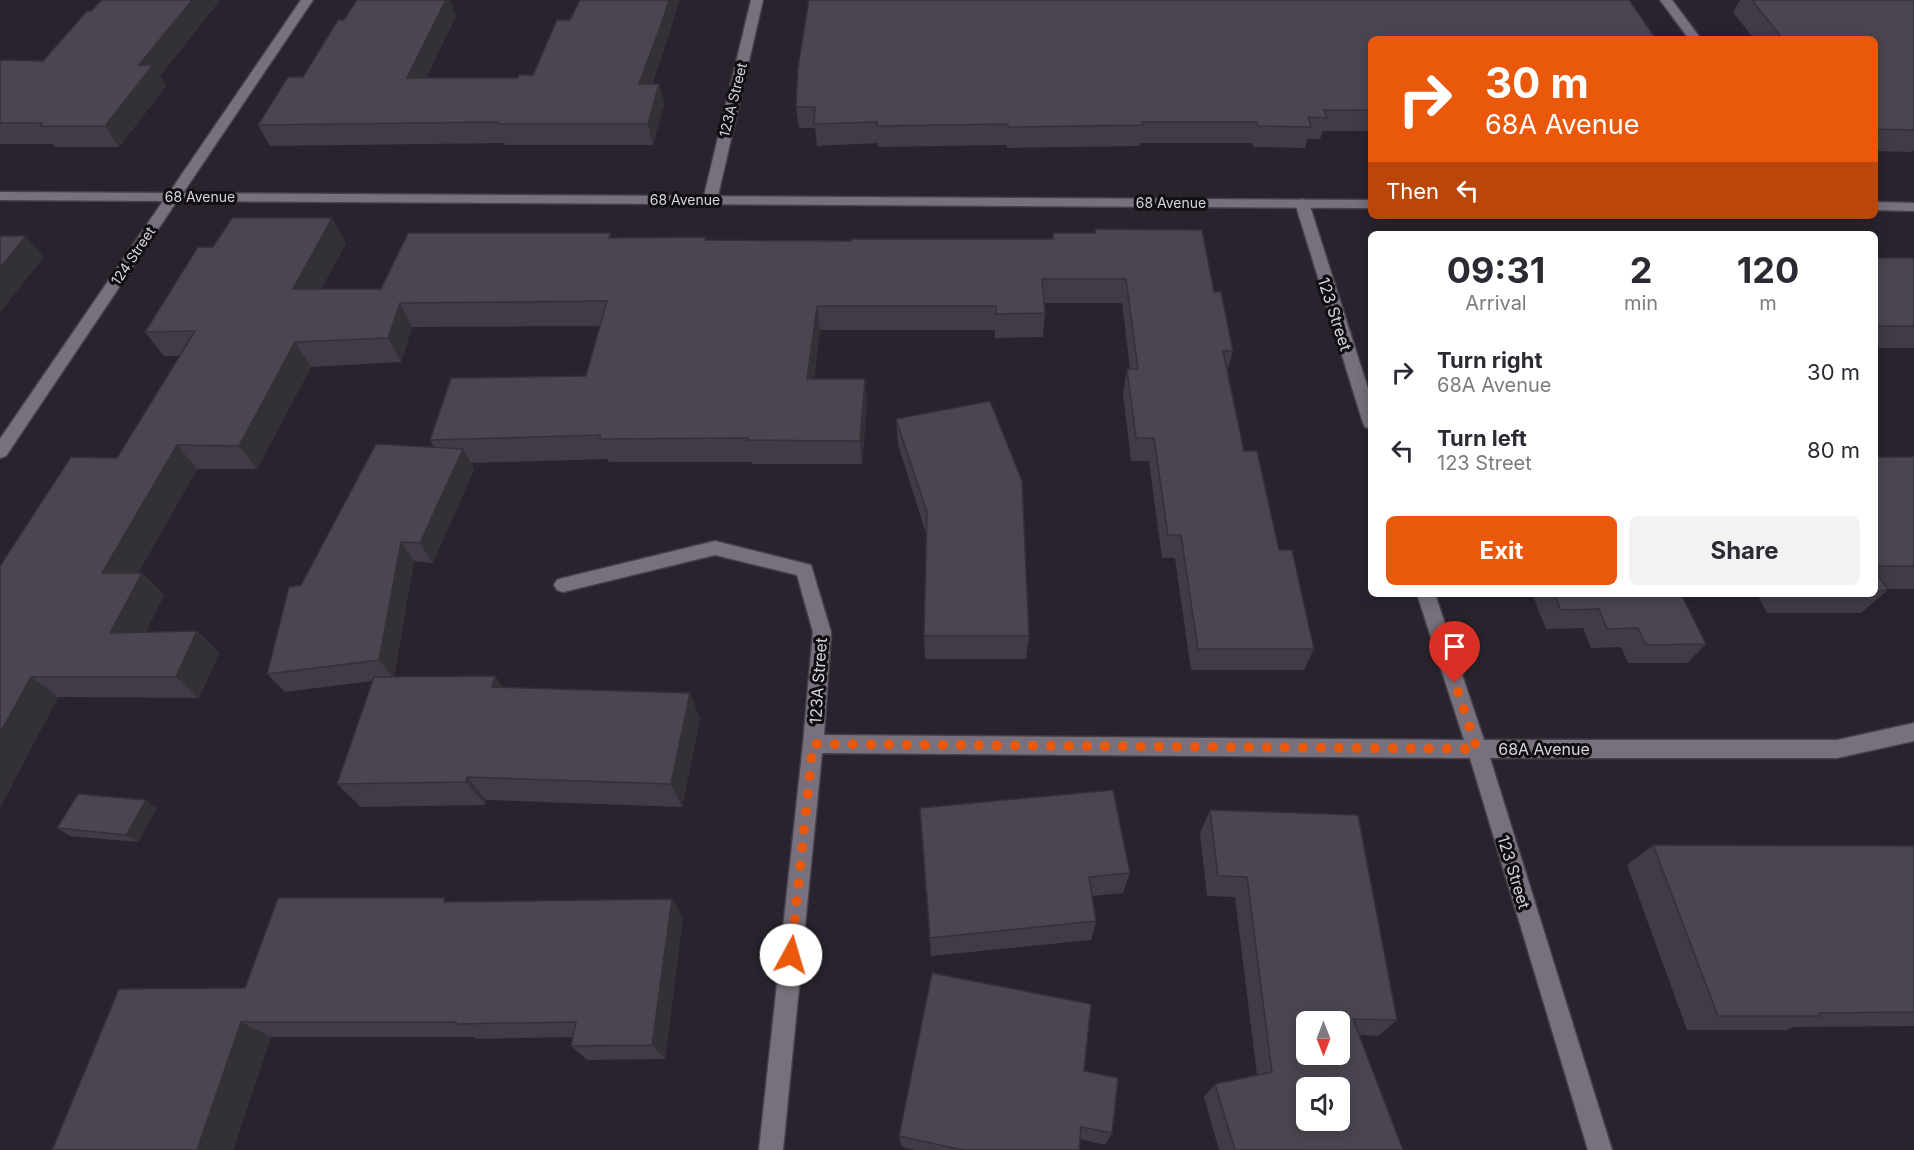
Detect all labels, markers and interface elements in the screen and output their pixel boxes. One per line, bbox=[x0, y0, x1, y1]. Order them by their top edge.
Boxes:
text: 30 m bbox=[1485, 57, 1589, 108]
icon: right bbox=[1386, 60, 1464, 138]
street label: 123A Street bbox=[715, 61, 750, 139]
text: 68A Avenue bbox=[1485, 108, 1640, 141]
icon: left bbox=[1451, 174, 1484, 207]
text: Then bbox=[1386, 178, 1439, 204]
street label: 68 Avenue bbox=[165, 188, 235, 205]
street label: 68 Avenue bbox=[650, 191, 720, 208]
street label: 68 Avenue bbox=[1136, 194, 1206, 211]
street label: 124 Street bbox=[107, 223, 158, 288]
text: 09:31 bbox=[1447, 248, 1545, 292]
text: 2 bbox=[1630, 248, 1652, 292]
text: 120 bbox=[1737, 248, 1799, 292]
street label: 123 Street bbox=[1314, 275, 1356, 353]
text: Arrival bbox=[1465, 291, 1527, 315]
text: min bbox=[1624, 291, 1658, 315]
text: m bbox=[1759, 291, 1777, 315]
text: Turn right bbox=[1437, 347, 1543, 373]
icon: right bbox=[1386, 356, 1419, 389]
text: 30 m bbox=[1807, 359, 1860, 385]
text: 68A Avenue bbox=[1437, 373, 1551, 397]
text: Turn left bbox=[1437, 425, 1527, 451]
icon: left bbox=[1386, 434, 1419, 467]
text: 80 m bbox=[1807, 437, 1860, 463]
text: 123 Street bbox=[1437, 451, 1532, 475]
button: Exit bbox=[1386, 516, 1617, 585]
button: Share bbox=[1629, 516, 1860, 585]
pin bbox=[1429, 621, 1480, 683]
icon: arrive bbox=[1438, 630, 1471, 663]
street label: 123A Street bbox=[805, 637, 831, 725]
street label: 68A Avenue bbox=[1498, 739, 1590, 759]
street label: 123 Street bbox=[1493, 833, 1535, 911]
position arrow bbox=[759, 923, 823, 987]
north arrow bbox=[1296, 1011, 1350, 1065]
map controls bbox=[1296, 1011, 1350, 1131]
button: sound bbox=[1296, 1077, 1350, 1131]

